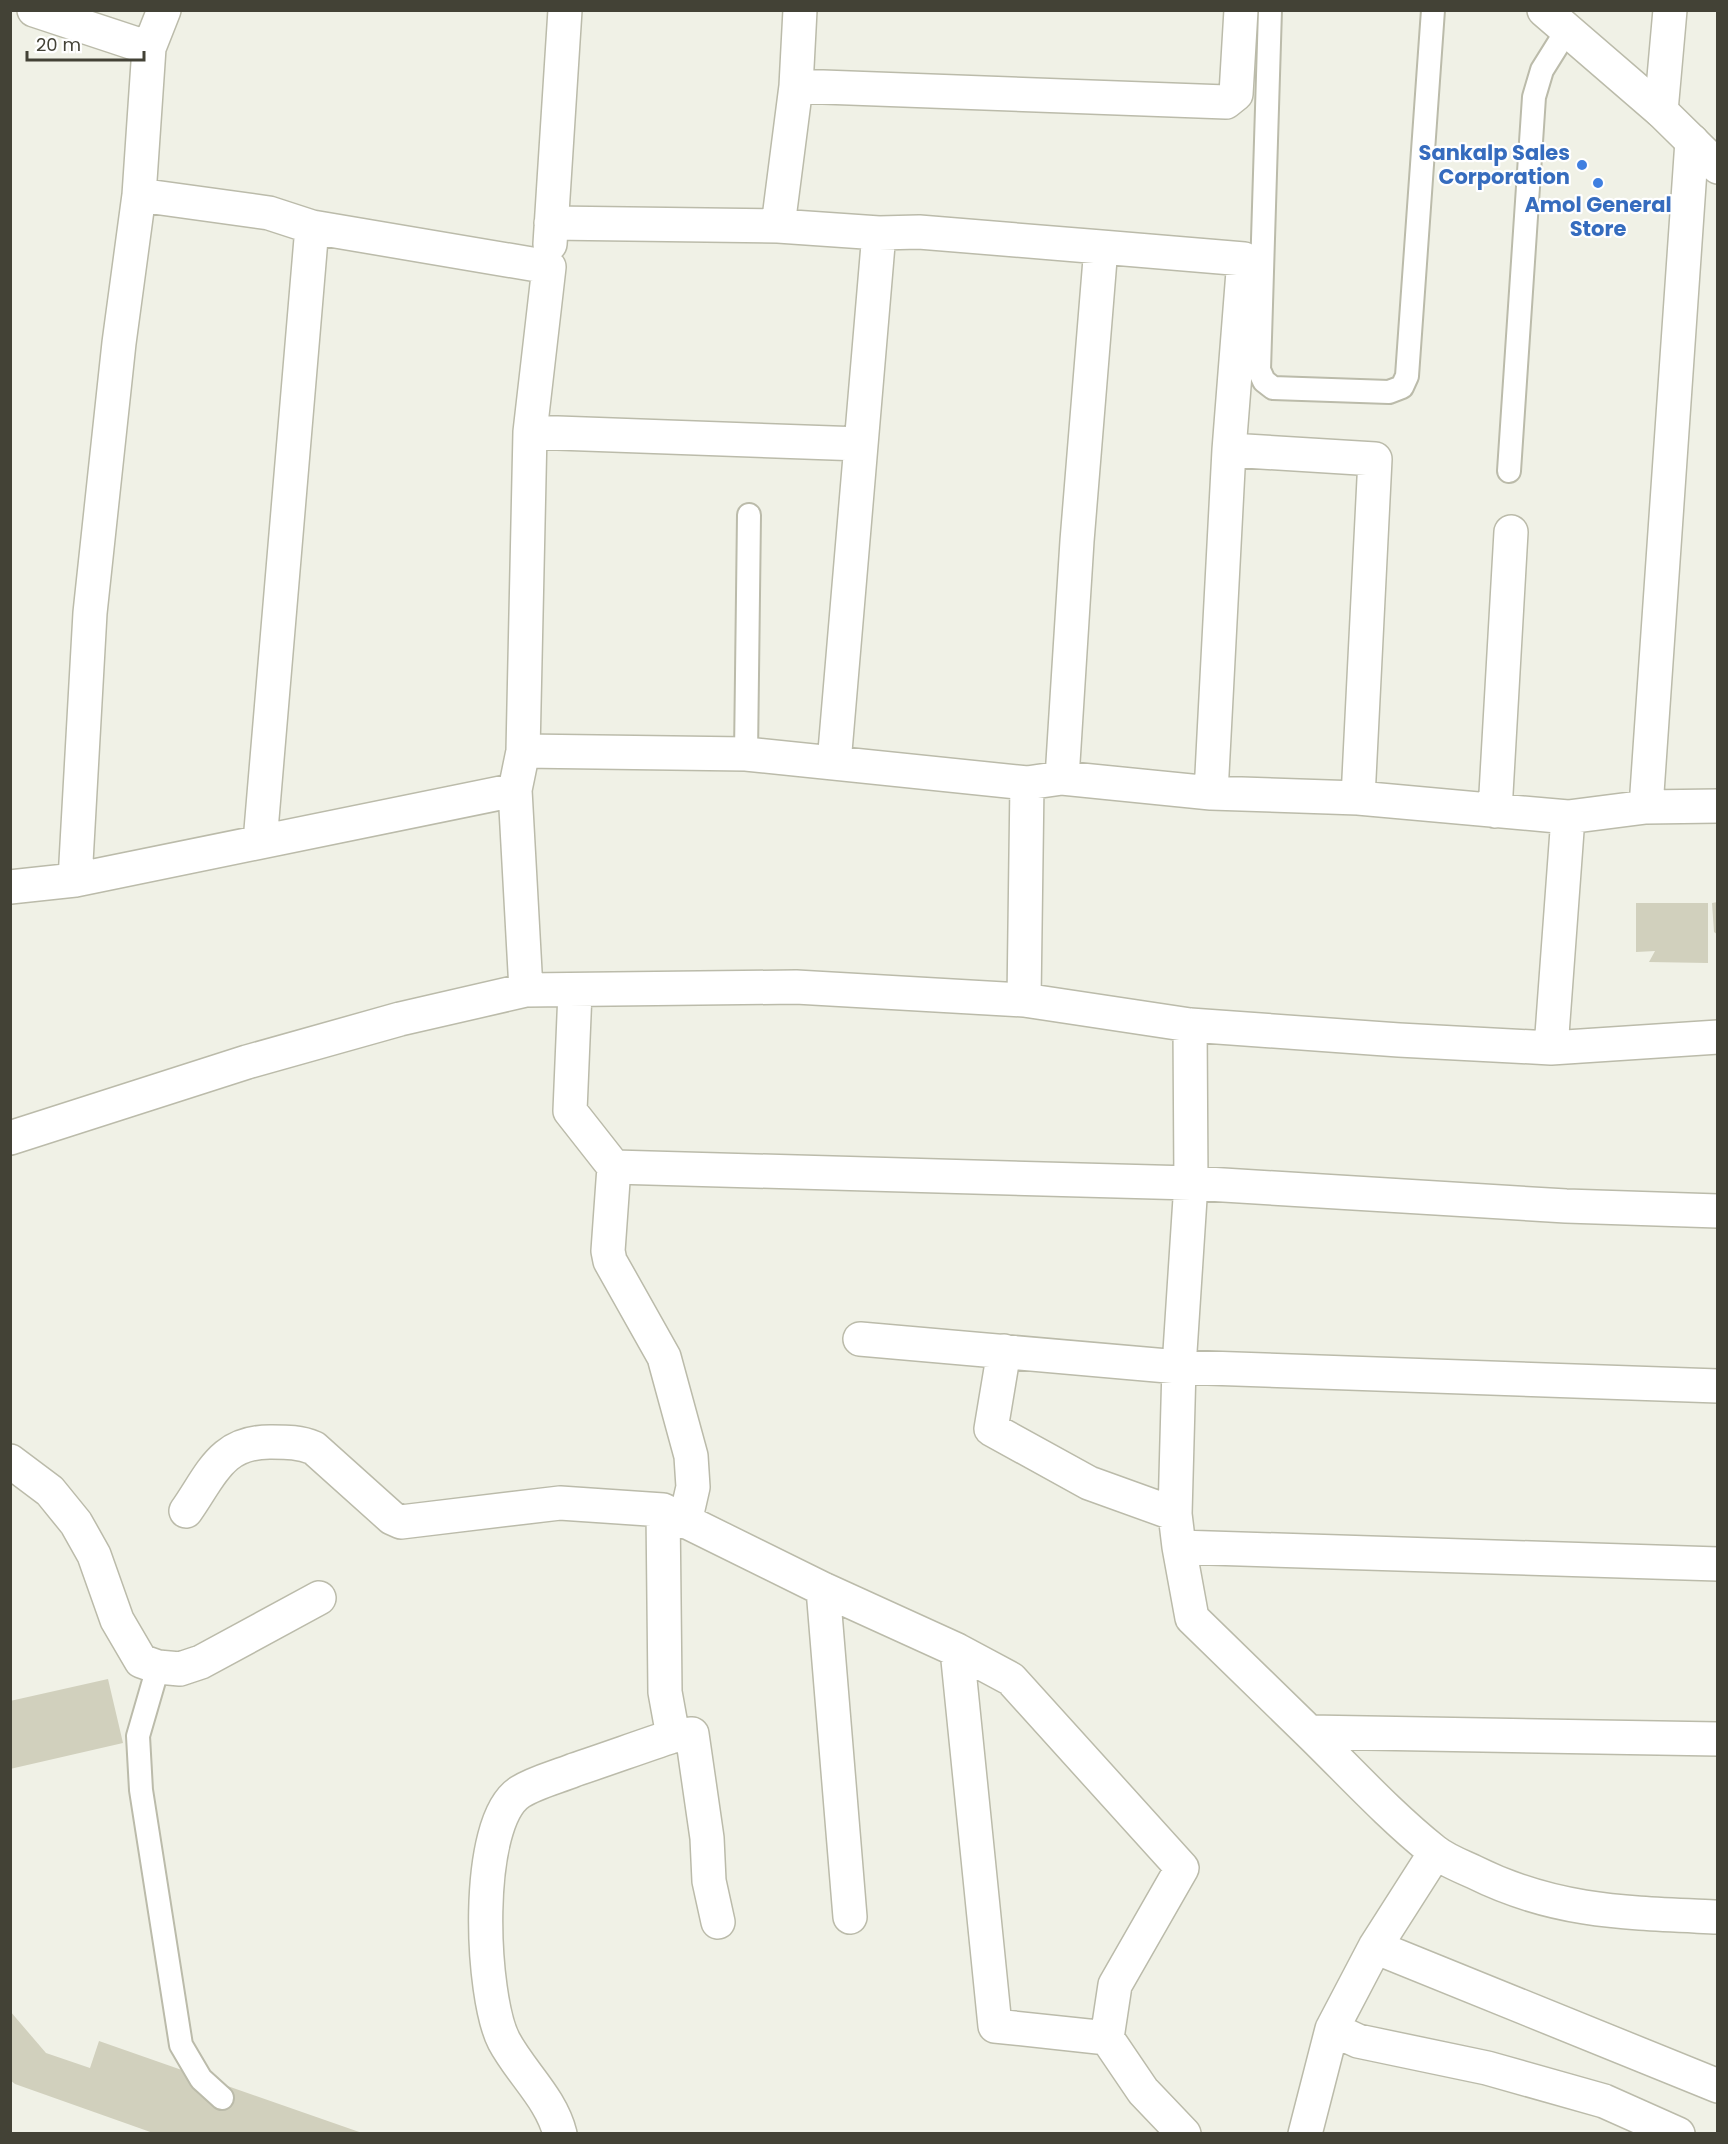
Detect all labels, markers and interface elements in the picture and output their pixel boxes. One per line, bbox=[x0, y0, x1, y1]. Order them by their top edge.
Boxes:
scale bar bbox=[27, 24, 144, 62]
text: 20 m bbox=[36, 32, 81, 57]
place label: Sankalp Sales Corporation bbox=[1419, 138, 1570, 191]
marker: Sankalp Sales Corporation bbox=[1575, 158, 1589, 172]
marker: Amol General Store bbox=[1591, 176, 1605, 190]
place label: Amol General Store bbox=[1524, 190, 1672, 243]

